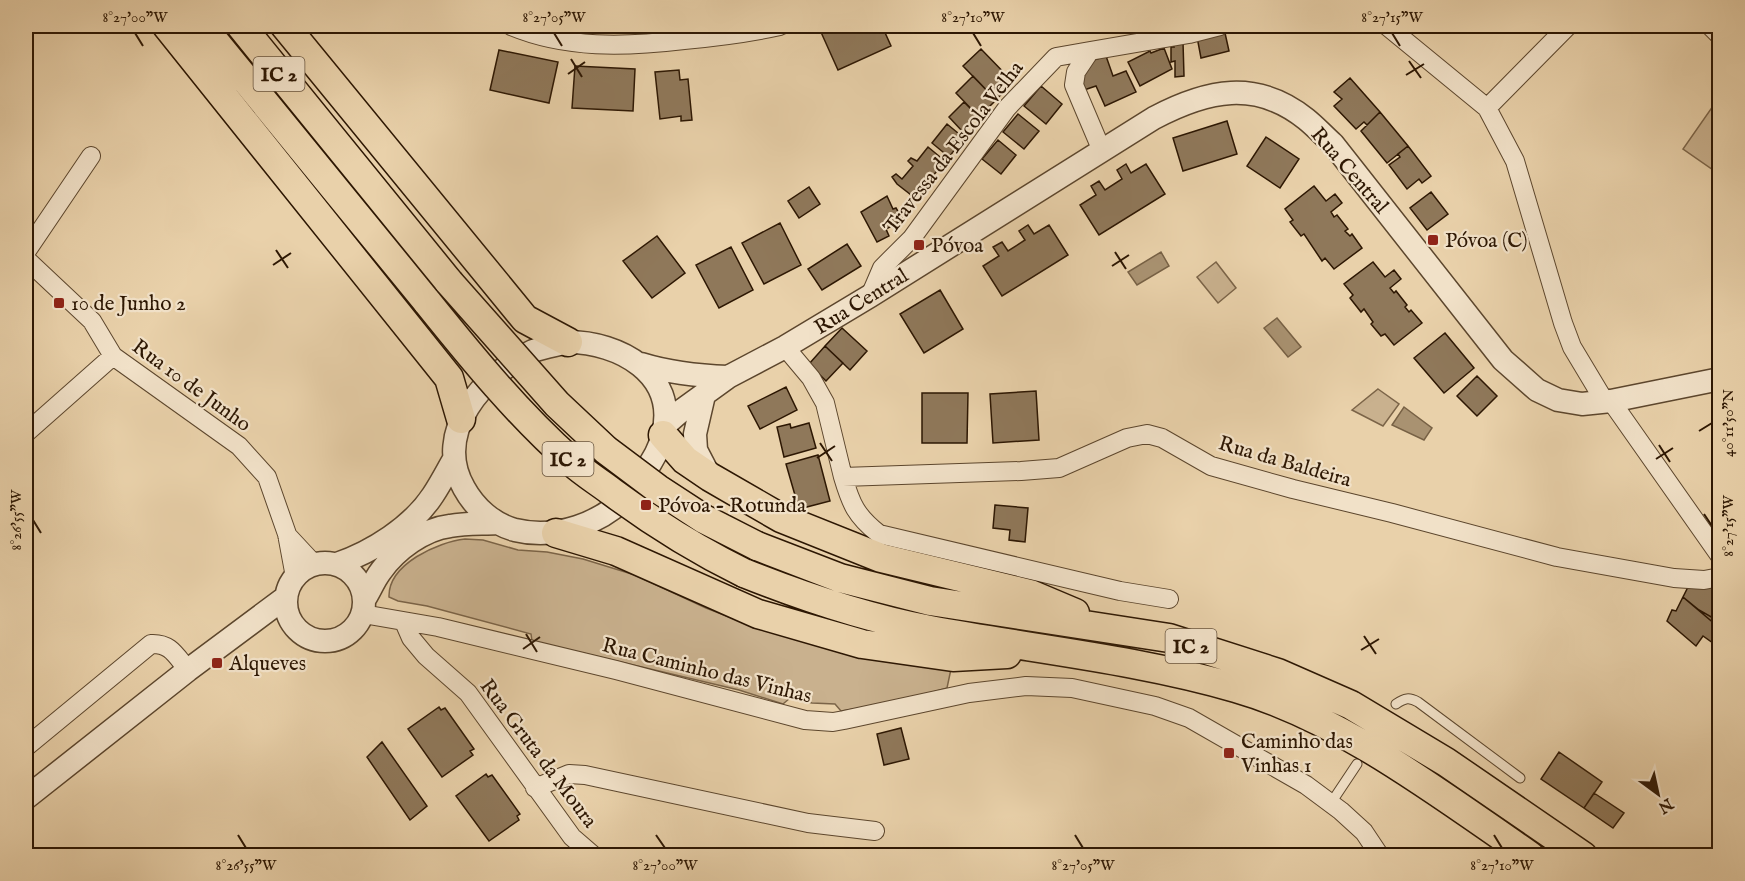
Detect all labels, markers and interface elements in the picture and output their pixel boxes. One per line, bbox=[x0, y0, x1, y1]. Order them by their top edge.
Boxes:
text: 8°27'00"W bbox=[102, 8, 168, 27]
text: 8°27'05"W bbox=[522, 8, 586, 27]
text: 8°27'10"W bbox=[941, 8, 1005, 27]
text: 8°27'15"W bbox=[1361, 8, 1423, 27]
street label: Travessa da Escola Velha bbox=[878, 55, 1031, 240]
road number: IC 2 bbox=[254, 57, 304, 91]
street label: Rua Central bbox=[1304, 122, 1394, 220]
place label: Póvoa (C) bbox=[1445, 228, 1528, 255]
place label: Póvoa bbox=[931, 233, 984, 260]
marker: Póvoa (C) bbox=[1426, 233, 1440, 247]
marker: Póvoa bbox=[912, 238, 926, 252]
street label: Rua Central bbox=[810, 263, 914, 342]
place label: 10 de Junho 2 bbox=[71, 291, 186, 318]
marker: 10 de Junho 2 bbox=[52, 296, 66, 310]
street label: Rua 10 de Junho bbox=[126, 334, 256, 439]
text: 40°11'50"N bbox=[1719, 389, 1738, 457]
street label: Rua da Baldeira bbox=[1215, 431, 1355, 495]
road number: IC 2 bbox=[542, 442, 594, 476]
text: 8°26'55"W bbox=[7, 489, 26, 550]
place label: Póvoa - Rotunda bbox=[658, 493, 807, 520]
text: 8°27'15"W bbox=[1719, 495, 1738, 557]
marker: Póvoa - Rotunda bbox=[639, 498, 653, 512]
road number: IC 2 bbox=[1166, 629, 1216, 663]
street label: Rua Caminho das Vinhas bbox=[599, 632, 814, 711]
place label: Alqueves bbox=[228, 651, 306, 678]
marker: Alqueves bbox=[210, 656, 224, 670]
street label: Rua Gruta da Moura bbox=[473, 674, 603, 835]
place label: Caminho das Vinhas 1 bbox=[1240, 729, 1353, 780]
marker: Caminho das Vinhas 1 bbox=[1222, 746, 1236, 760]
north arrow bbox=[1628, 764, 1688, 824]
text: N bbox=[1654, 792, 1677, 817]
text: 8°26'55"W bbox=[216, 856, 277, 875]
text: 8°27'00"W bbox=[632, 856, 698, 875]
text: 8°27'05"W bbox=[1051, 856, 1115, 875]
text: 8°27'10"W bbox=[1470, 856, 1534, 875]

